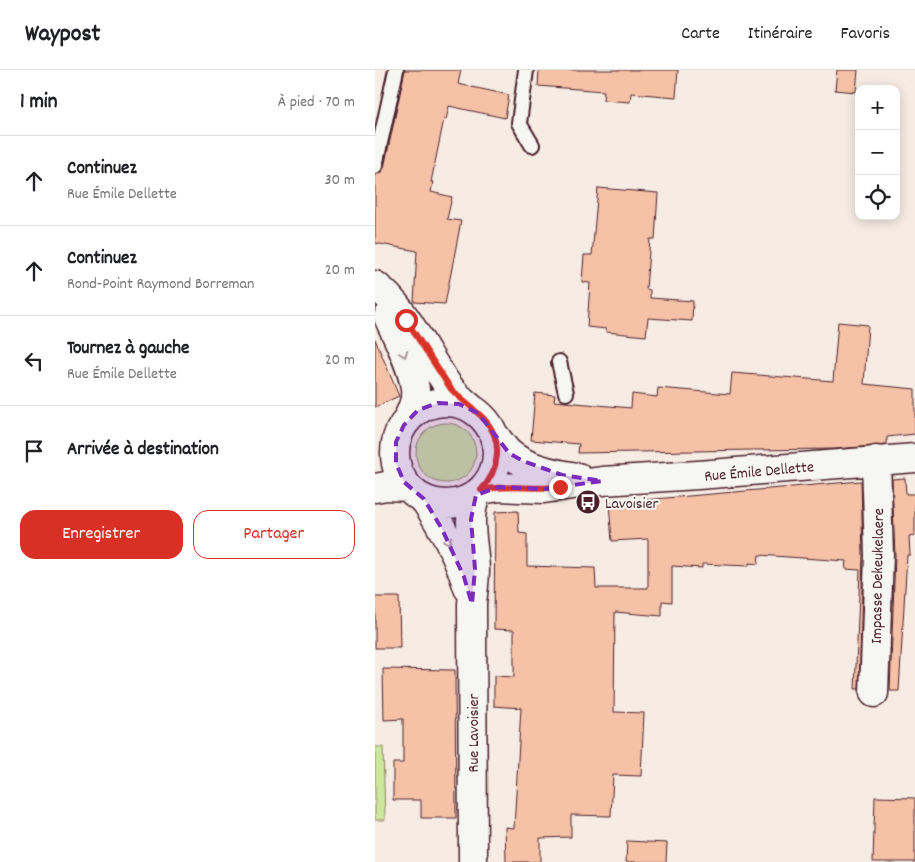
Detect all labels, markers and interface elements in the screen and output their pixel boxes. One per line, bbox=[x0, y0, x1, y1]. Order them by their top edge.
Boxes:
text: Waypost bbox=[25, 18, 100, 52]
text: Carte bbox=[681, 22, 720, 47]
text: Itinéraire bbox=[748, 22, 812, 47]
text: Favoris bbox=[840, 22, 890, 47]
map controls bbox=[855, 85, 900, 220]
button: + bbox=[855, 85, 900, 130]
text: 1 min bbox=[20, 88, 57, 118]
text: À pied · 70 m bbox=[278, 91, 355, 114]
button: − bbox=[855, 130, 900, 175]
text: Continuez bbox=[67, 156, 137, 183]
icon: ahead bbox=[20, 167, 48, 195]
text: 30 m bbox=[325, 169, 355, 192]
button: locate bbox=[855, 175, 900, 220]
text: Rue Émile Dellette bbox=[67, 183, 177, 206]
text: Continuez bbox=[67, 246, 137, 273]
icon: ahead bbox=[20, 257, 48, 285]
text: 20 m bbox=[325, 259, 355, 282]
text: Rond-Point Raymond Borreman bbox=[67, 273, 255, 296]
route start bbox=[395, 309, 418, 332]
text: Tournez à gauche bbox=[67, 336, 189, 363]
icon: left bbox=[20, 347, 48, 375]
text: 20 m bbox=[325, 349, 355, 372]
one-way arrow bbox=[398, 349, 408, 358]
text: Rue Émile Dellette bbox=[67, 363, 177, 386]
icon: arrive bbox=[20, 437, 48, 465]
text: Arrivée à destination bbox=[67, 437, 219, 464]
street label: Rue Émile Dellette bbox=[703, 456, 815, 489]
route end bbox=[549, 476, 572, 499]
bus stop icon: Lavoisier bbox=[575, 489, 601, 515]
place label: Lavoisier bbox=[605, 493, 658, 516]
street label: Impasse Dekeukelaere bbox=[866, 508, 891, 644]
button: Enregistrer bbox=[20, 510, 183, 559]
button: Partager bbox=[193, 510, 355, 559]
one-way arrow bbox=[442, 536, 452, 545]
street label: Rue Lavoisier bbox=[463, 694, 486, 772]

